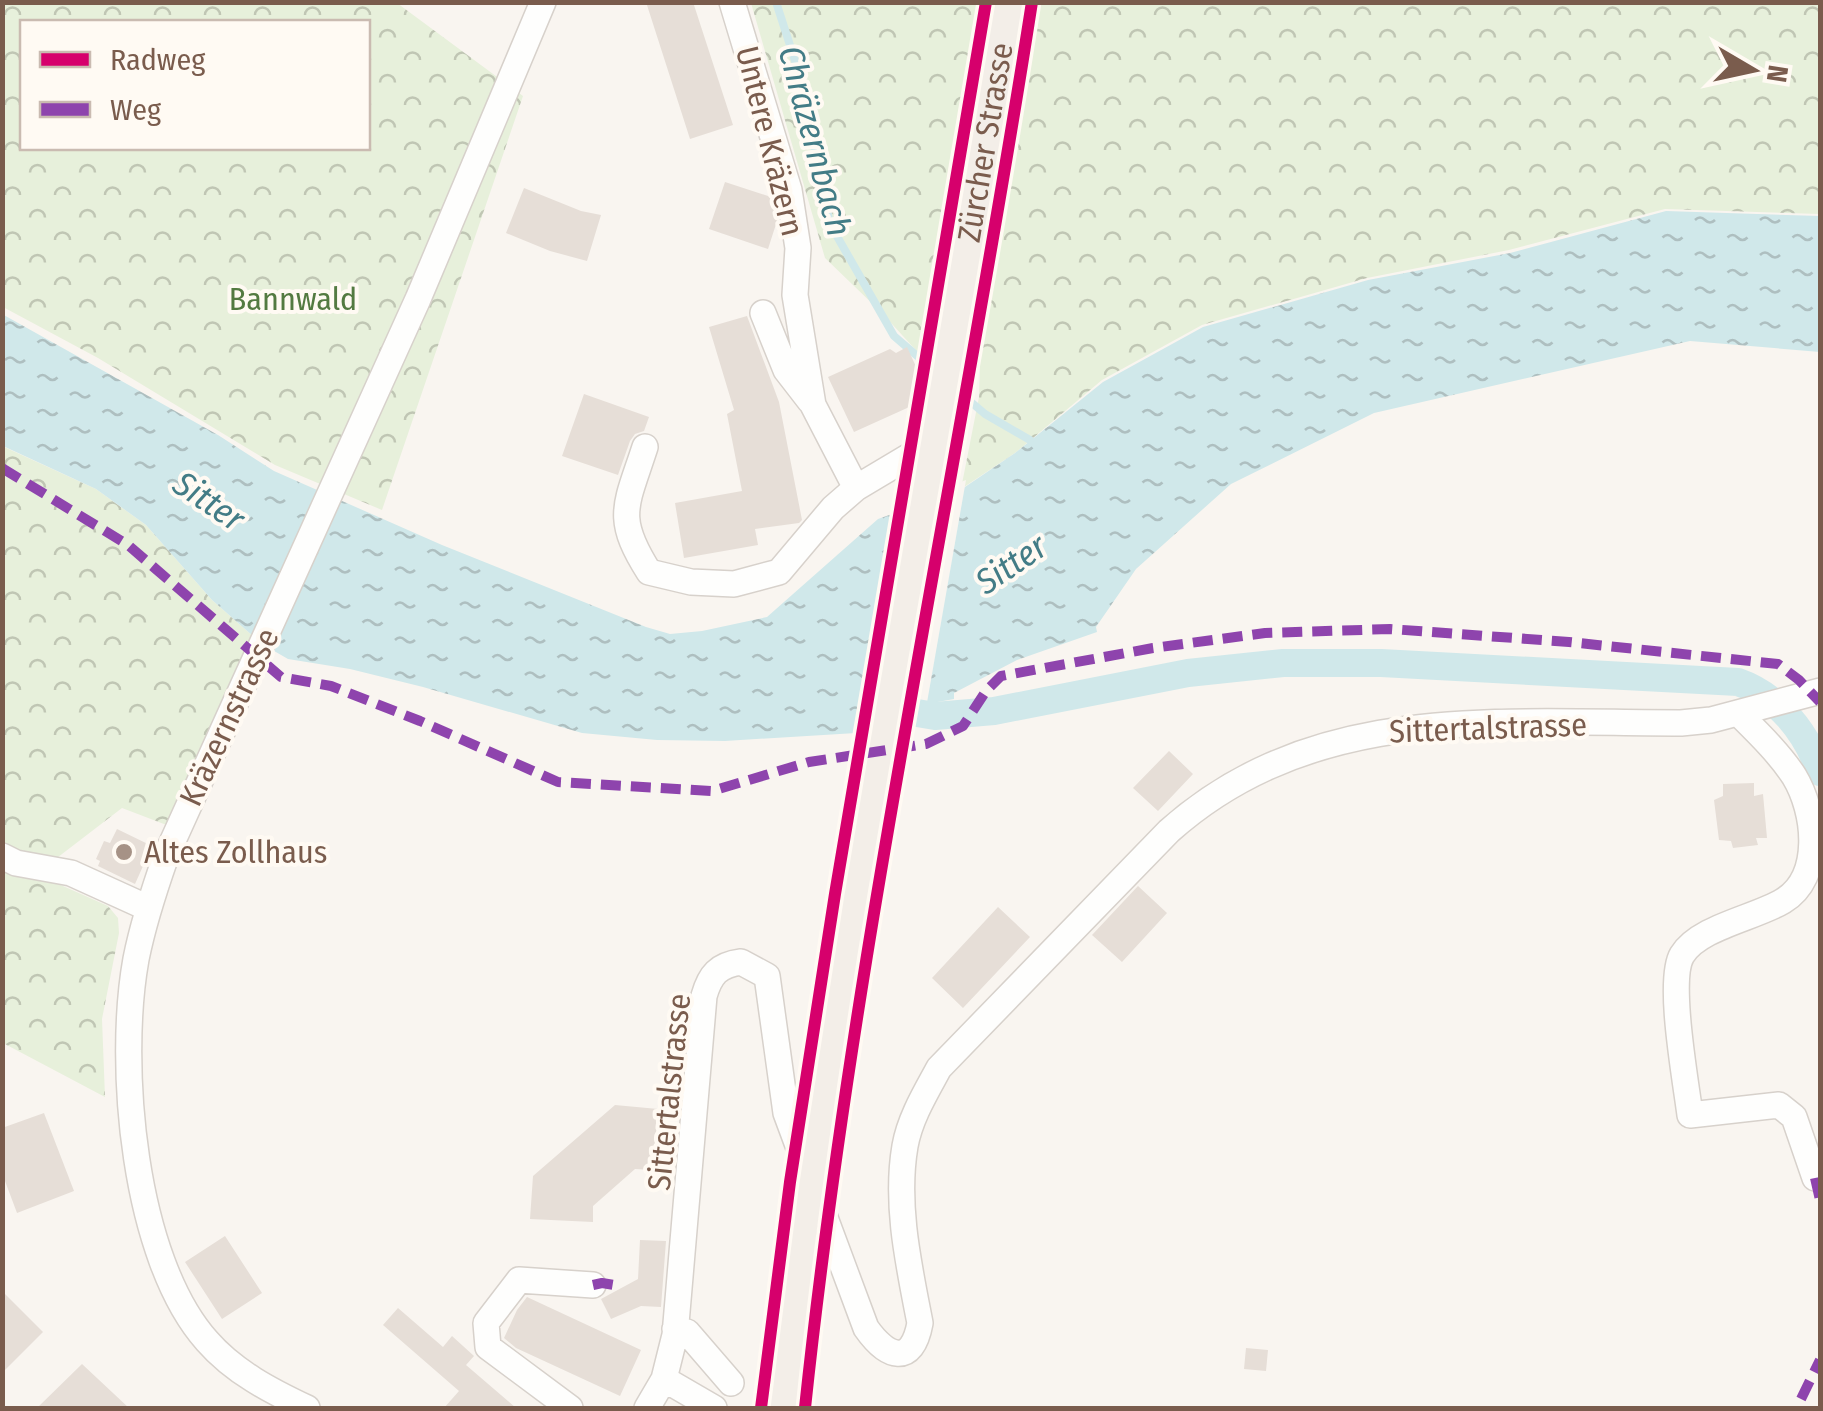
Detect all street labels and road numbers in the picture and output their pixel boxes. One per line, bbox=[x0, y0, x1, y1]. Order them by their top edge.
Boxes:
street label: Zürcher Strasse bbox=[950, 40, 1021, 245]
street label: Untere Kräzern bbox=[728, 42, 812, 240]
street label: Kräzernstrasse bbox=[171, 622, 287, 812]
street label: Sittertalstrasse bbox=[1388, 706, 1588, 750]
street label: Sittertalstrasse bbox=[640, 992, 698, 1192]

